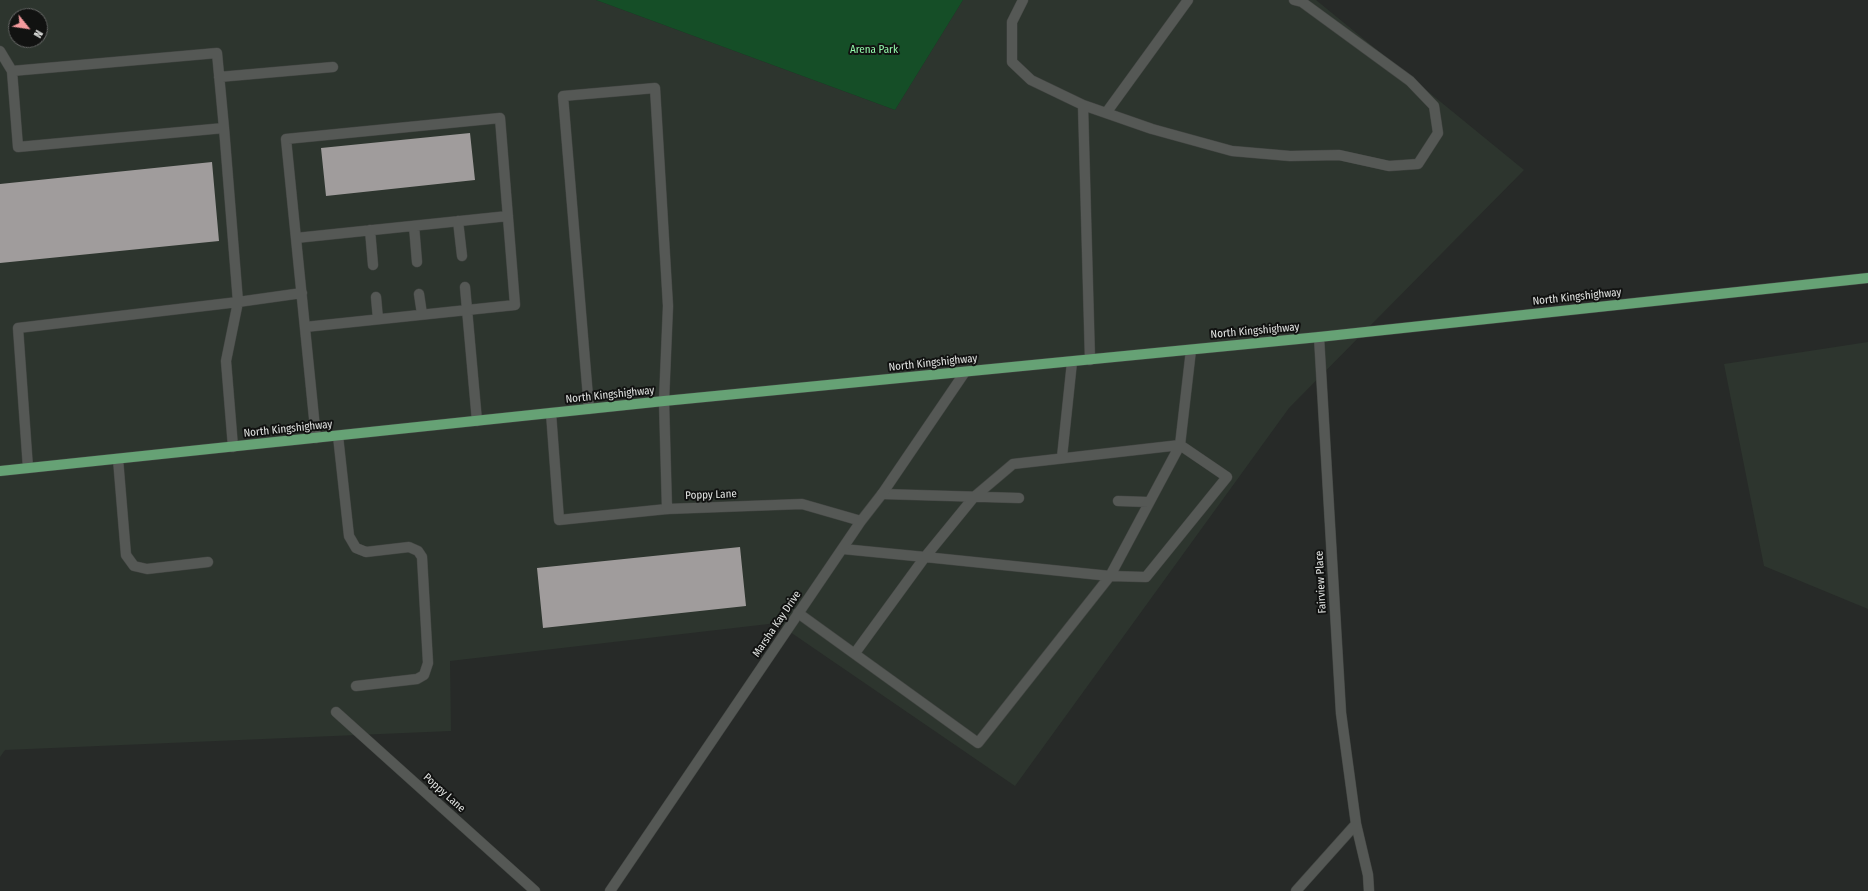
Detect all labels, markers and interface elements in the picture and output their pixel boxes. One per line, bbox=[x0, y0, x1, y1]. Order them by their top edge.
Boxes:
north arrow bbox=[8, 8, 48, 48]
text: N bbox=[31, 28, 45, 40]
park label: Arena Park bbox=[850, 43, 898, 57]
street label: North Kingshighway bbox=[1532, 286, 1622, 308]
street label: North Kingshighway bbox=[1210, 321, 1300, 341]
street label: North Kingshighway bbox=[888, 352, 978, 374]
street label: North Kingshighway bbox=[565, 384, 655, 406]
street label: North Kingshighway bbox=[243, 418, 333, 440]
street label: Poppy Lane bbox=[685, 488, 737, 502]
street label: Fairview Place bbox=[1313, 550, 1329, 614]
street label: Marsha Kay Drive bbox=[750, 588, 804, 660]
street label: Poppy Lane bbox=[420, 771, 468, 815]

